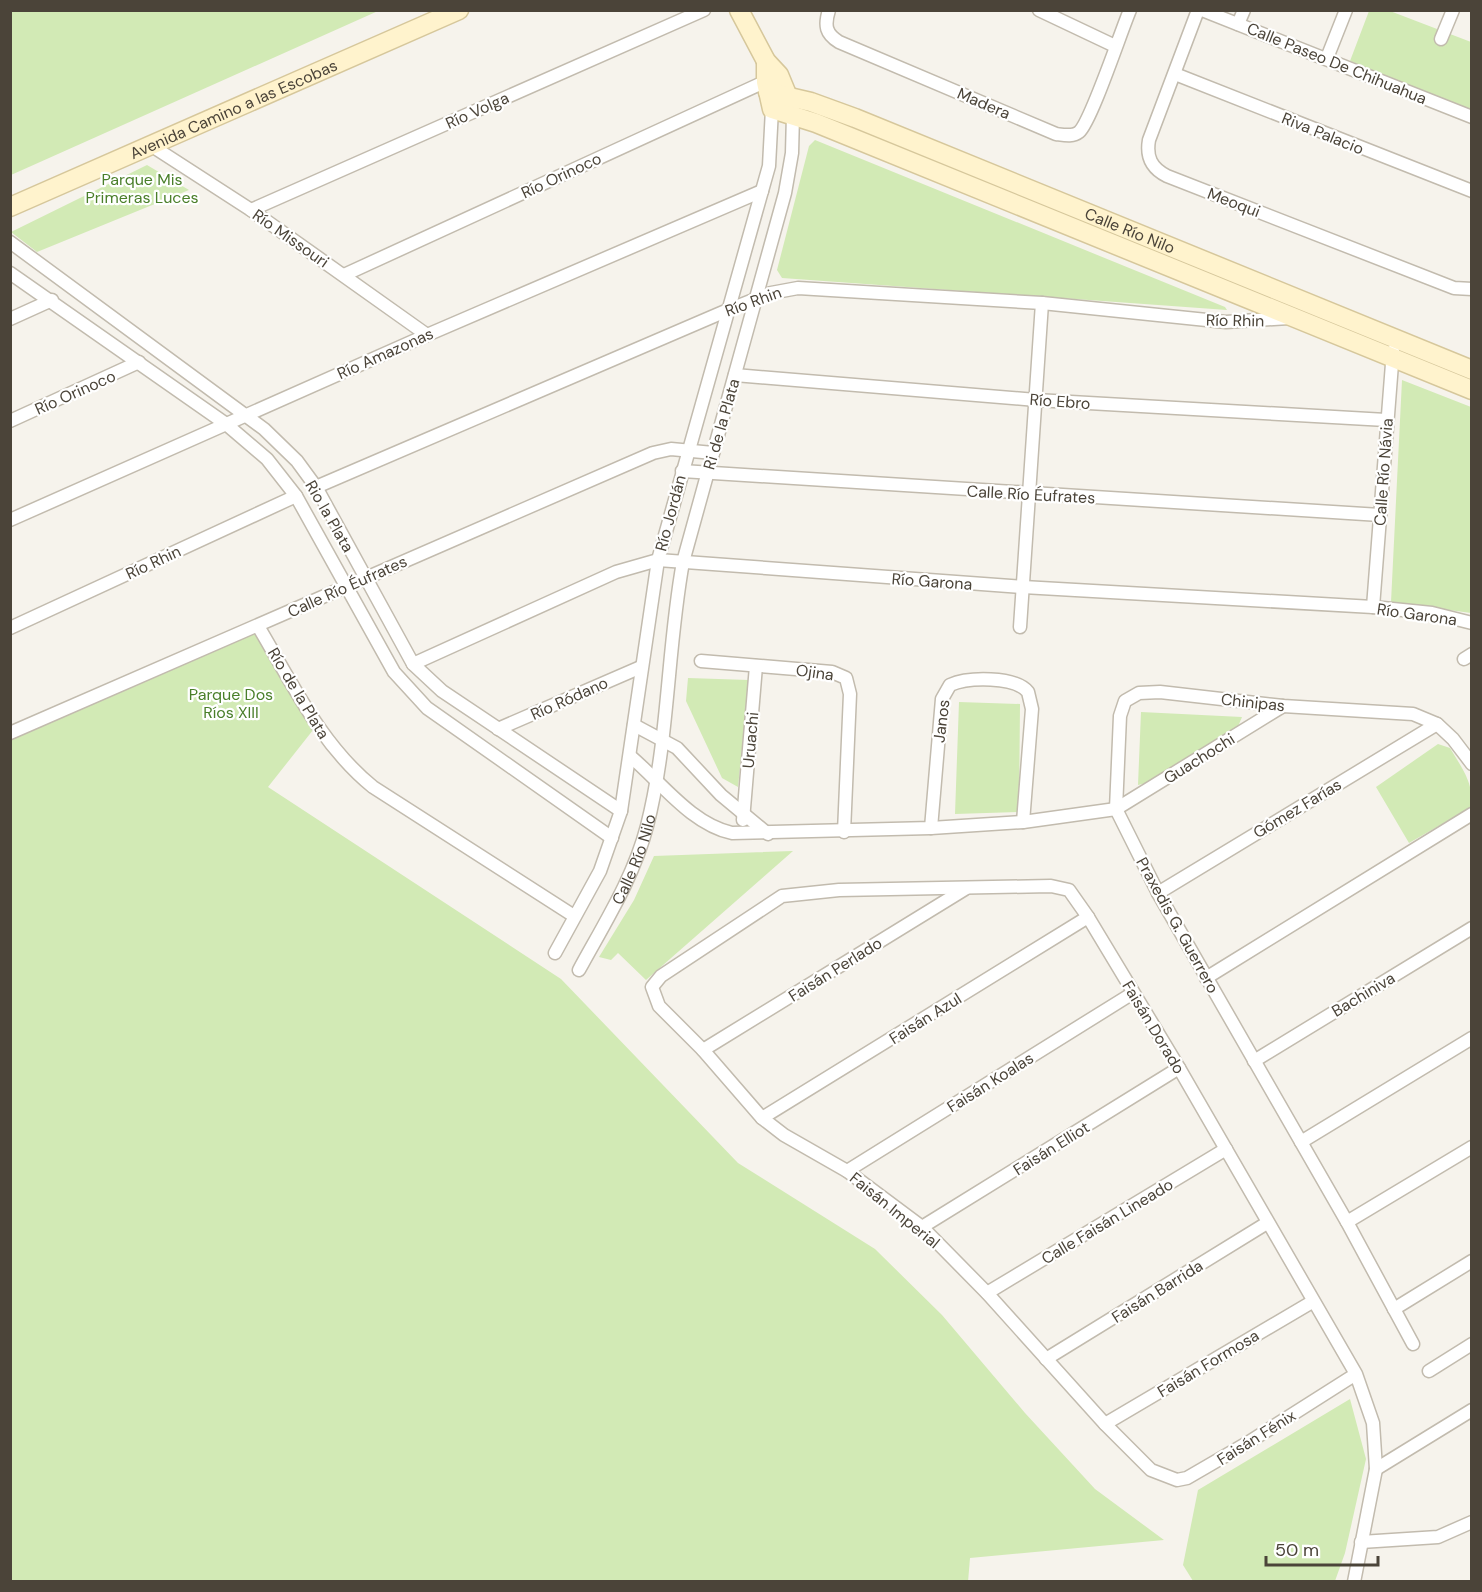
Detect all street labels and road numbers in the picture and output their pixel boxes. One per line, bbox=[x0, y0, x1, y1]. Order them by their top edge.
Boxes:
street label: Calle Paseo De Chihuahua bbox=[1244, 18, 1430, 109]
street label: Avenida Camino a las Escobas bbox=[127, 55, 341, 164]
street label: Madera bbox=[954, 83, 1014, 124]
street label: Río Volga bbox=[442, 87, 512, 134]
street label: Riva Palacio bbox=[1279, 107, 1367, 159]
street label: Río Orinoco bbox=[518, 148, 605, 203]
street label: Meoqui bbox=[1204, 183, 1263, 222]
street label: Calle Río Nilo bbox=[1082, 203, 1178, 259]
street label: Río Missouri bbox=[248, 204, 333, 272]
street label: Río Rhin bbox=[722, 282, 784, 321]
street label: Río Rhin bbox=[1206, 309, 1264, 332]
street label: Río Amazonas bbox=[334, 323, 437, 384]
street label: Río Orinoco bbox=[32, 365, 119, 420]
street label: Ri de la Plata bbox=[698, 376, 745, 472]
street label: Río Ebro bbox=[1029, 389, 1091, 414]
street label: Calle Río Návia bbox=[1369, 417, 1398, 527]
street label: Río Jordán bbox=[650, 473, 691, 553]
street label: Rio la Plata bbox=[300, 476, 359, 556]
street label: Calle Río Éufrates bbox=[966, 481, 1096, 508]
street label: Río Rhin bbox=[122, 541, 184, 584]
street label: Calle Río Éufrates bbox=[284, 551, 410, 622]
street label: Río Garona bbox=[891, 568, 973, 595]
street label: Río Garona bbox=[1376, 598, 1458, 631]
street label: Río de la Plata bbox=[263, 644, 334, 743]
street label: Ojina bbox=[795, 659, 835, 686]
street label: Río Ródano bbox=[527, 672, 611, 725]
street label: Chinipas bbox=[1220, 689, 1286, 716]
street label: Janos bbox=[928, 698, 955, 744]
street label: Uruachi bbox=[738, 711, 763, 769]
street label: Guachochi bbox=[1160, 728, 1239, 789]
street label: Gómez Farías bbox=[1249, 774, 1345, 843]
street label: Calle Río Nilo bbox=[607, 812, 661, 908]
street label: Praxedis G. Guerrero bbox=[1131, 853, 1224, 997]
street label: Faisán Perlado bbox=[785, 932, 886, 1007]
street label: Bachiniva bbox=[1328, 967, 1399, 1022]
street label: Faisán Dorado bbox=[1117, 977, 1190, 1078]
street label: Faisán Azul bbox=[885, 988, 965, 1049]
street label: Faisán Koalas bbox=[943, 1048, 1037, 1117]
street label: Faisán Elliot bbox=[1009, 1117, 1093, 1180]
street label: Faisán Imperial bbox=[845, 1168, 944, 1253]
street label: Calle Faisán Lineado bbox=[1037, 1174, 1177, 1269]
street label: Faisán Barrida bbox=[1108, 1255, 1207, 1328]
street label: Faisán Formosa bbox=[1154, 1325, 1263, 1402]
street label: Faisán Fénix bbox=[1213, 1405, 1300, 1470]

